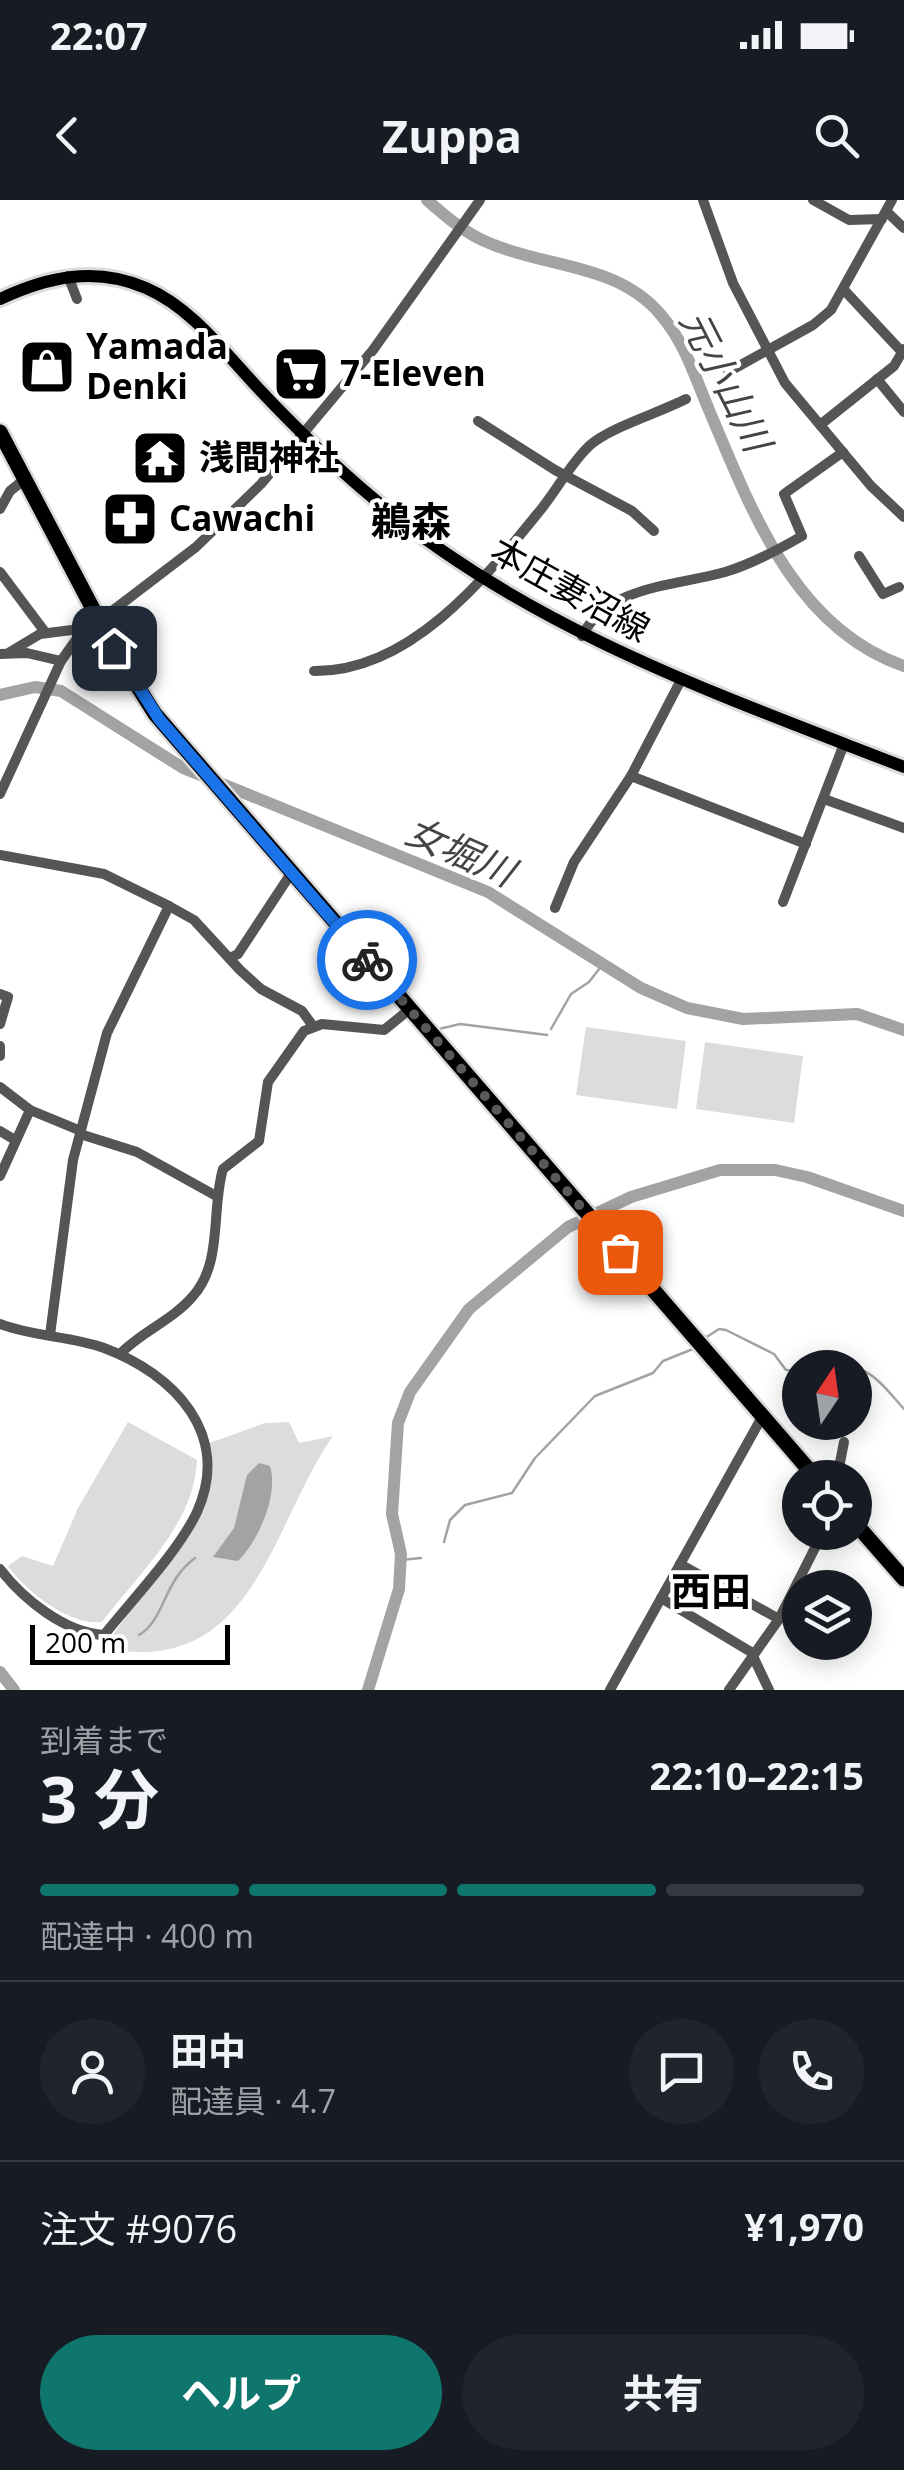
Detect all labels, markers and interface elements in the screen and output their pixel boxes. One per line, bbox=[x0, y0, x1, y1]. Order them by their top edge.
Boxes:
text: 22:07 bbox=[50, 9, 148, 61]
text: Zuppa bbox=[382, 105, 522, 166]
icon: back bbox=[40, 108, 95, 163]
icon: search bbox=[809, 108, 864, 163]
water label: 元小山川 bbox=[669, 301, 786, 463]
place label: Yamada Denki bbox=[86, 322, 228, 409]
shop icon: Yamada Denki bbox=[17, 337, 77, 397]
supermarket icon: 7-Eleven bbox=[271, 344, 331, 404]
place label: 7-Eleven bbox=[340, 349, 486, 396]
temple icon: 浅間神社 bbox=[130, 428, 190, 488]
place label: 浅間神社 bbox=[199, 433, 339, 480]
pharmacy icon: Cawachi bbox=[100, 489, 160, 549]
district label: 鵜森 bbox=[371, 493, 451, 548]
place label: Cawachi bbox=[169, 494, 315, 541]
street label: 本庄妻沼線 bbox=[483, 526, 659, 652]
pin bbox=[72, 606, 157, 691]
icon: home bbox=[87, 621, 142, 676]
water label: 女堀川 bbox=[398, 803, 527, 899]
courier bbox=[317, 910, 417, 1010]
icon: bike bbox=[340, 933, 395, 988]
pin bbox=[578, 1210, 663, 1295]
icon: bag bbox=[593, 1225, 648, 1280]
north arrow bbox=[782, 1350, 872, 1440]
map controls bbox=[782, 1350, 872, 1660]
button: locate bbox=[782, 1460, 872, 1550]
district label: 西田 bbox=[671, 1563, 751, 1618]
button: layers bbox=[782, 1570, 872, 1660]
scale bar bbox=[30, 1620, 230, 1664]
text: 200 m bbox=[45, 1623, 126, 1661]
text: 到着まで bbox=[40, 1718, 168, 1761]
text: 22:10–22:15 bbox=[650, 1749, 864, 1801]
text: 3 分 bbox=[40, 1754, 159, 1842]
text: 配達中 · 400 m bbox=[40, 1914, 254, 1957]
button: person bbox=[40, 2019, 145, 2124]
button: chat bbox=[629, 2019, 734, 2124]
button: phone bbox=[759, 2019, 864, 2124]
text: 田中 bbox=[170, 2024, 246, 2076]
text: 配達員 · 4.7 bbox=[170, 2079, 336, 2122]
text: ¥1,970 bbox=[745, 2200, 864, 2252]
text: 注文 #9076 bbox=[40, 2202, 237, 2254]
button: ヘルプ bbox=[40, 2335, 442, 2450]
button: 共有 bbox=[462, 2335, 864, 2450]

